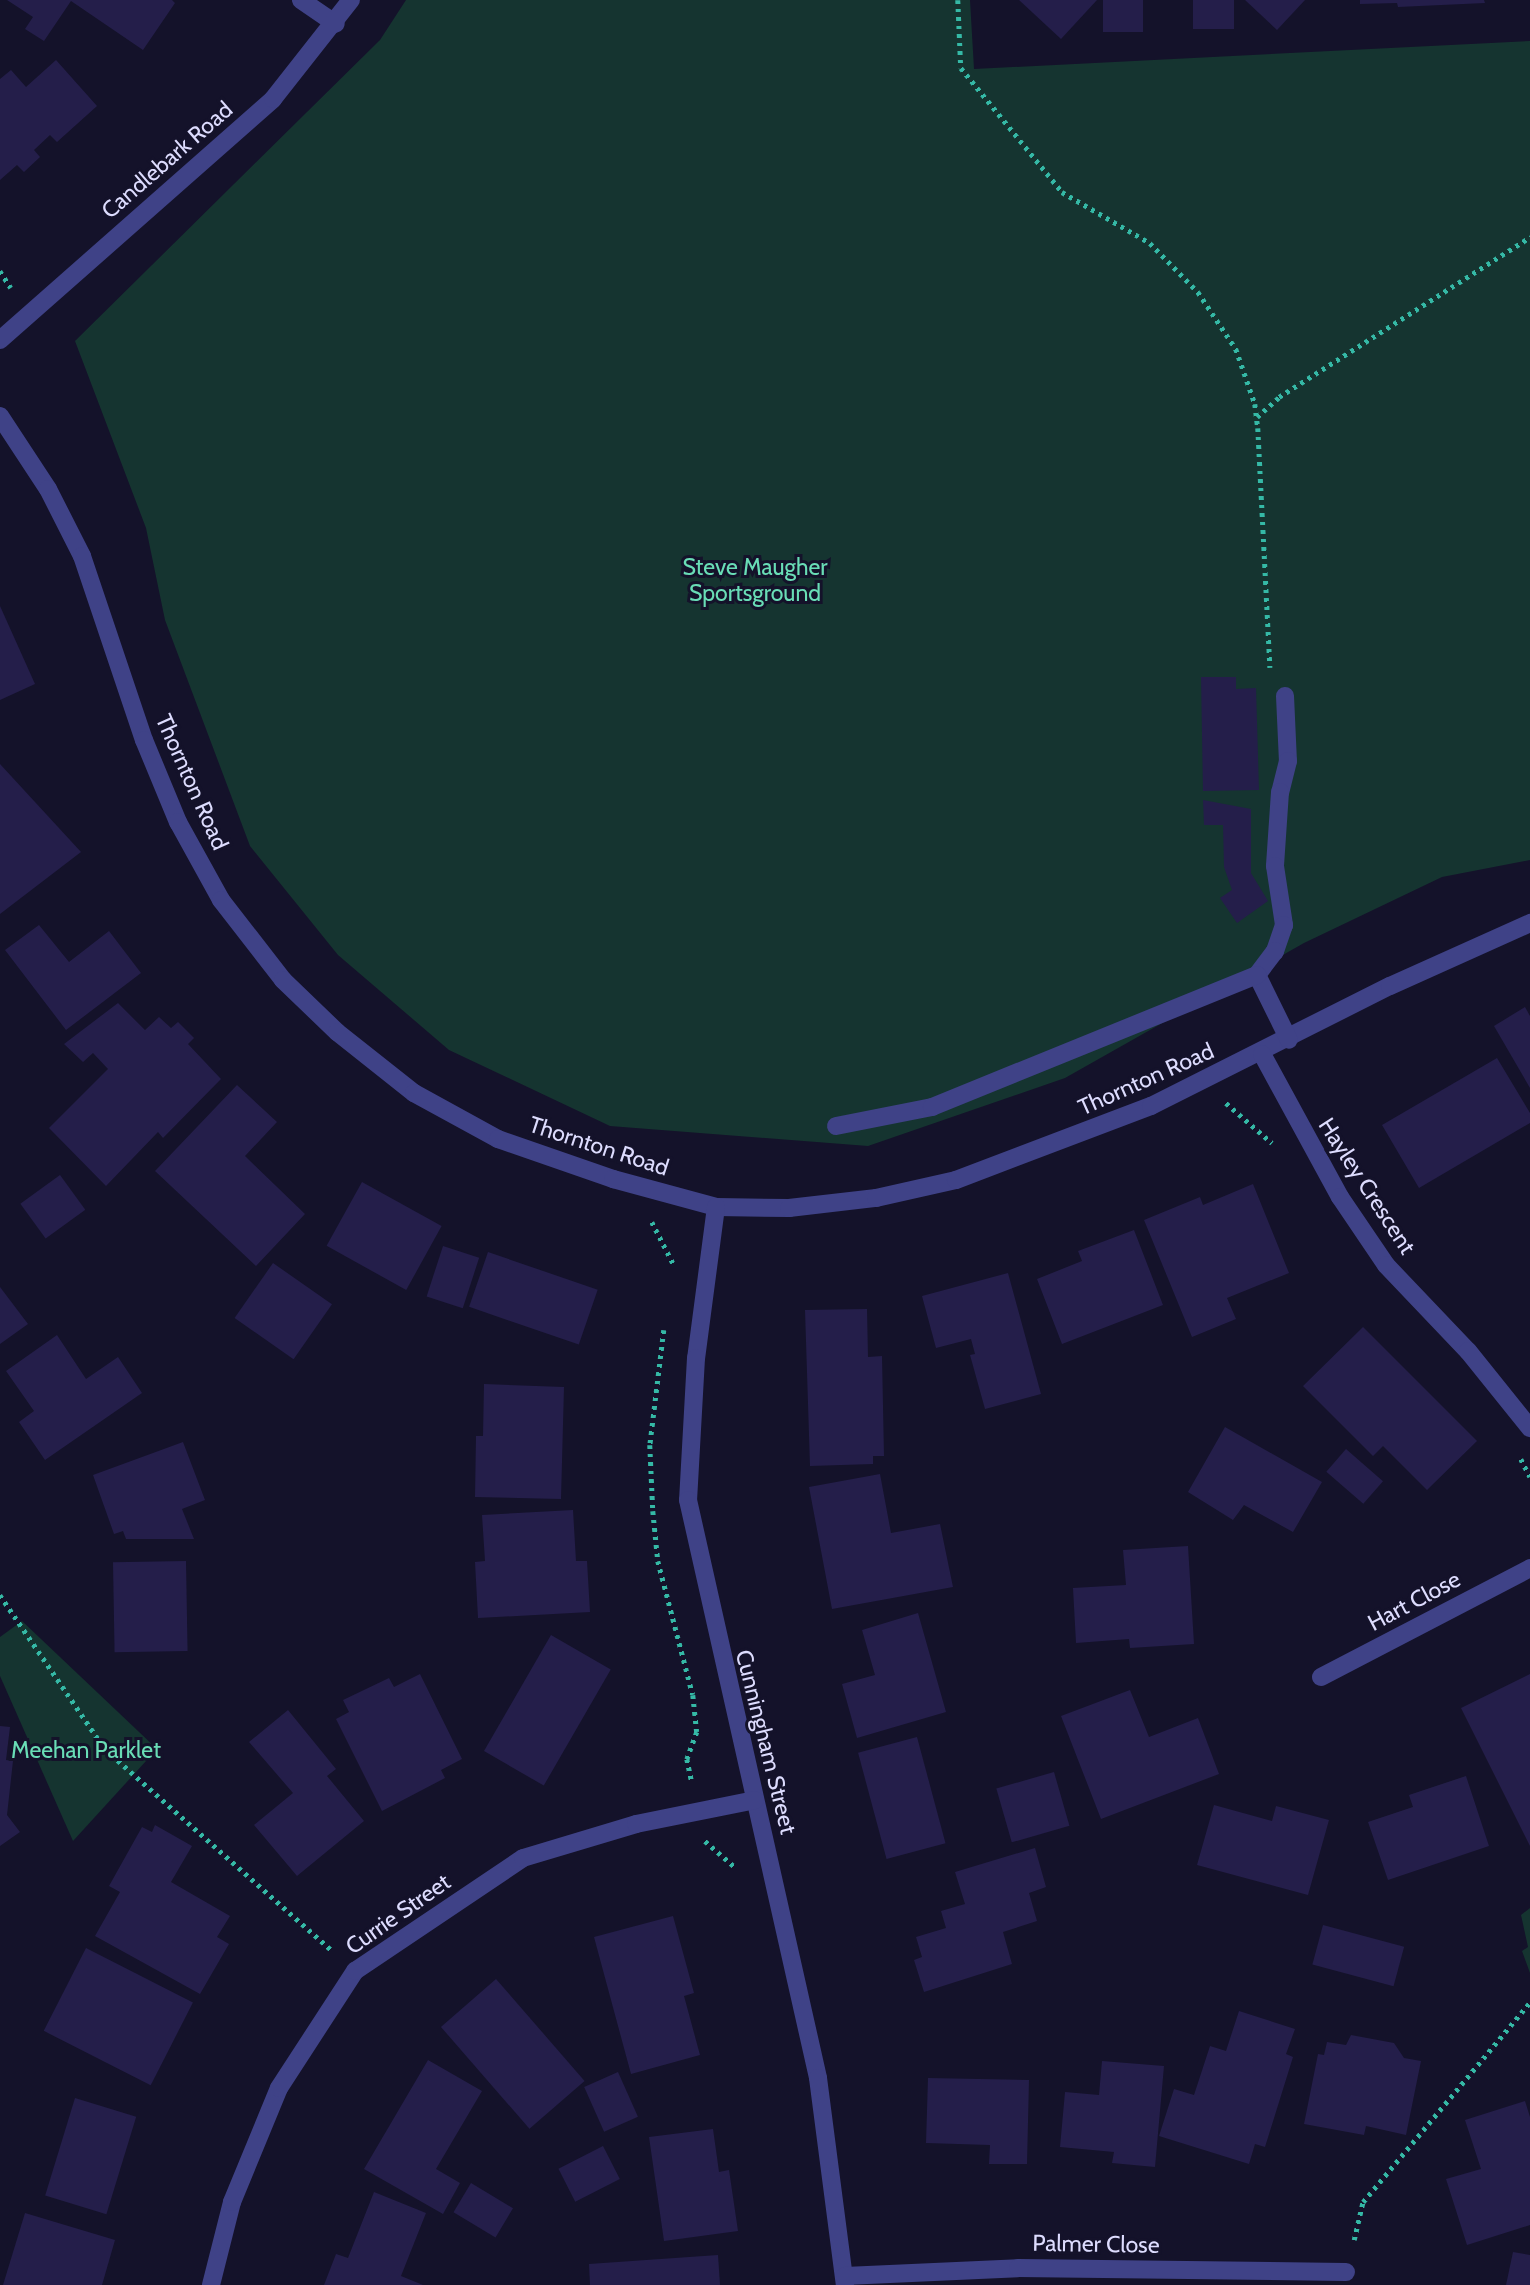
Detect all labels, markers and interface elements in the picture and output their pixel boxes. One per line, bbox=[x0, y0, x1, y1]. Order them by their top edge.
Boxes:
street label: Candlebark Road bbox=[96, 96, 238, 224]
park label: Steve Maugher Sportsground bbox=[682, 553, 828, 607]
street label: Thornton Road bbox=[150, 710, 234, 854]
street label: Thornton Road bbox=[1074, 1037, 1218, 1121]
street label: Thornton Road bbox=[526, 1110, 672, 1182]
street label: Hayley Crescent bbox=[1313, 1113, 1421, 1259]
street label: Hart Close bbox=[1363, 1565, 1465, 1637]
street label: Cunningham Street bbox=[730, 1647, 802, 1837]
park label: Meehan Parklet bbox=[11, 1736, 161, 1764]
street label: Currie Street bbox=[340, 1868, 456, 1960]
street label: Palmer Close bbox=[1032, 2229, 1160, 2259]

